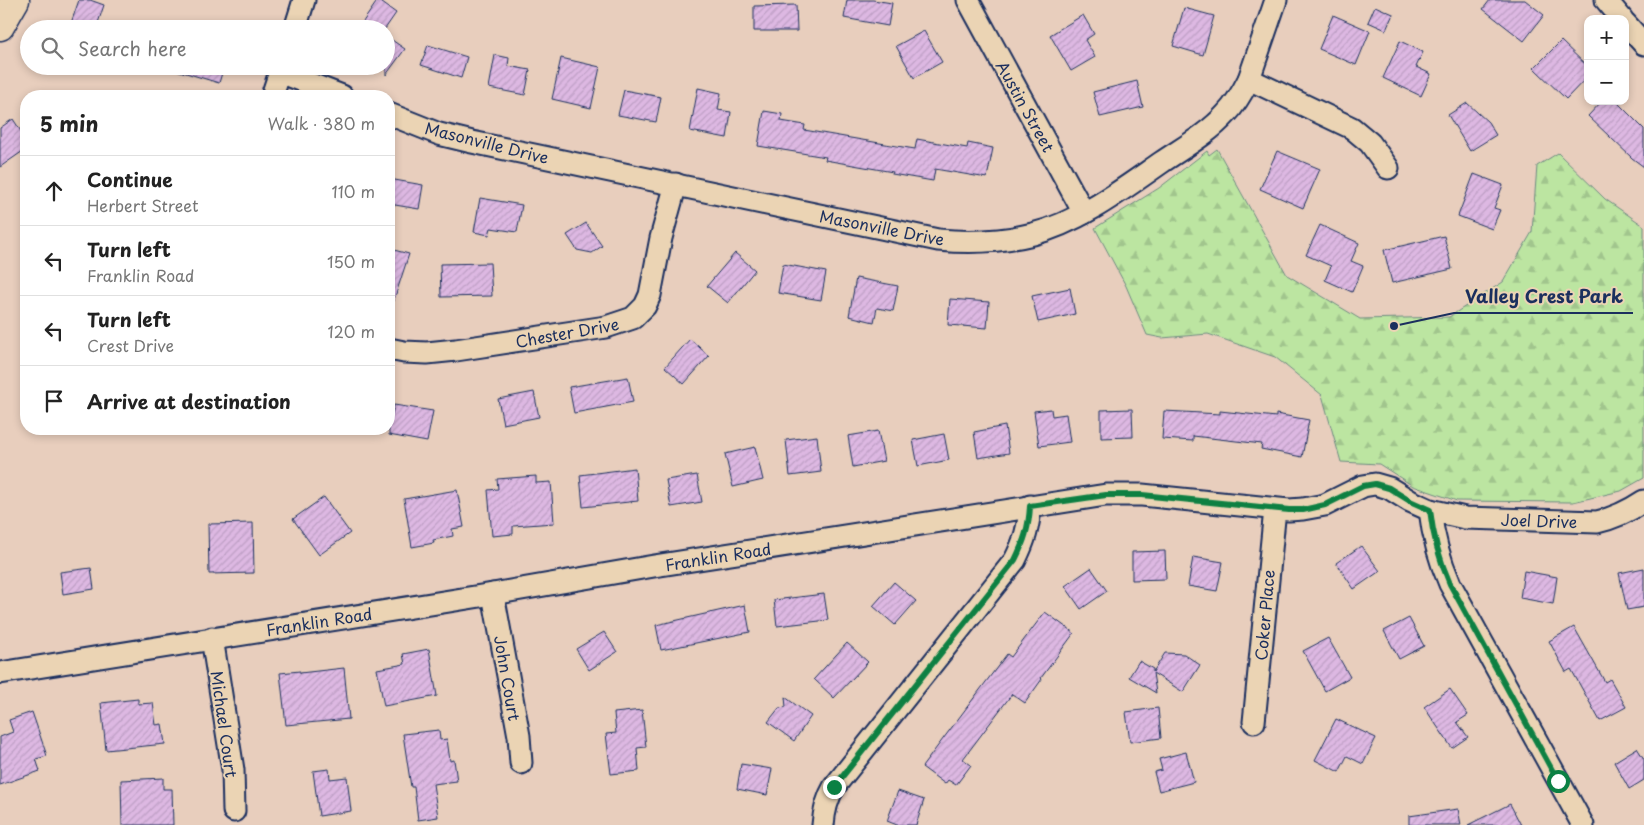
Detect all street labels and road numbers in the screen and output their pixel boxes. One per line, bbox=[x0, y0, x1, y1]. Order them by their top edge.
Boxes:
street label: Austin Street bbox=[991, 56, 1061, 157]
street label: Masonville Drive bbox=[423, 115, 551, 169]
street label: Masonville Drive bbox=[817, 203, 947, 251]
street label: Chester Drive bbox=[513, 311, 621, 353]
street label: Joel Drive bbox=[1500, 507, 1578, 533]
street label: Franklin Road bbox=[663, 536, 773, 576]
street label: Coker Place bbox=[1248, 569, 1280, 661]
street label: Franklin Road bbox=[264, 601, 374, 641]
street label: John Court bbox=[489, 634, 527, 723]
street label: Michael Court bbox=[206, 669, 244, 779]

